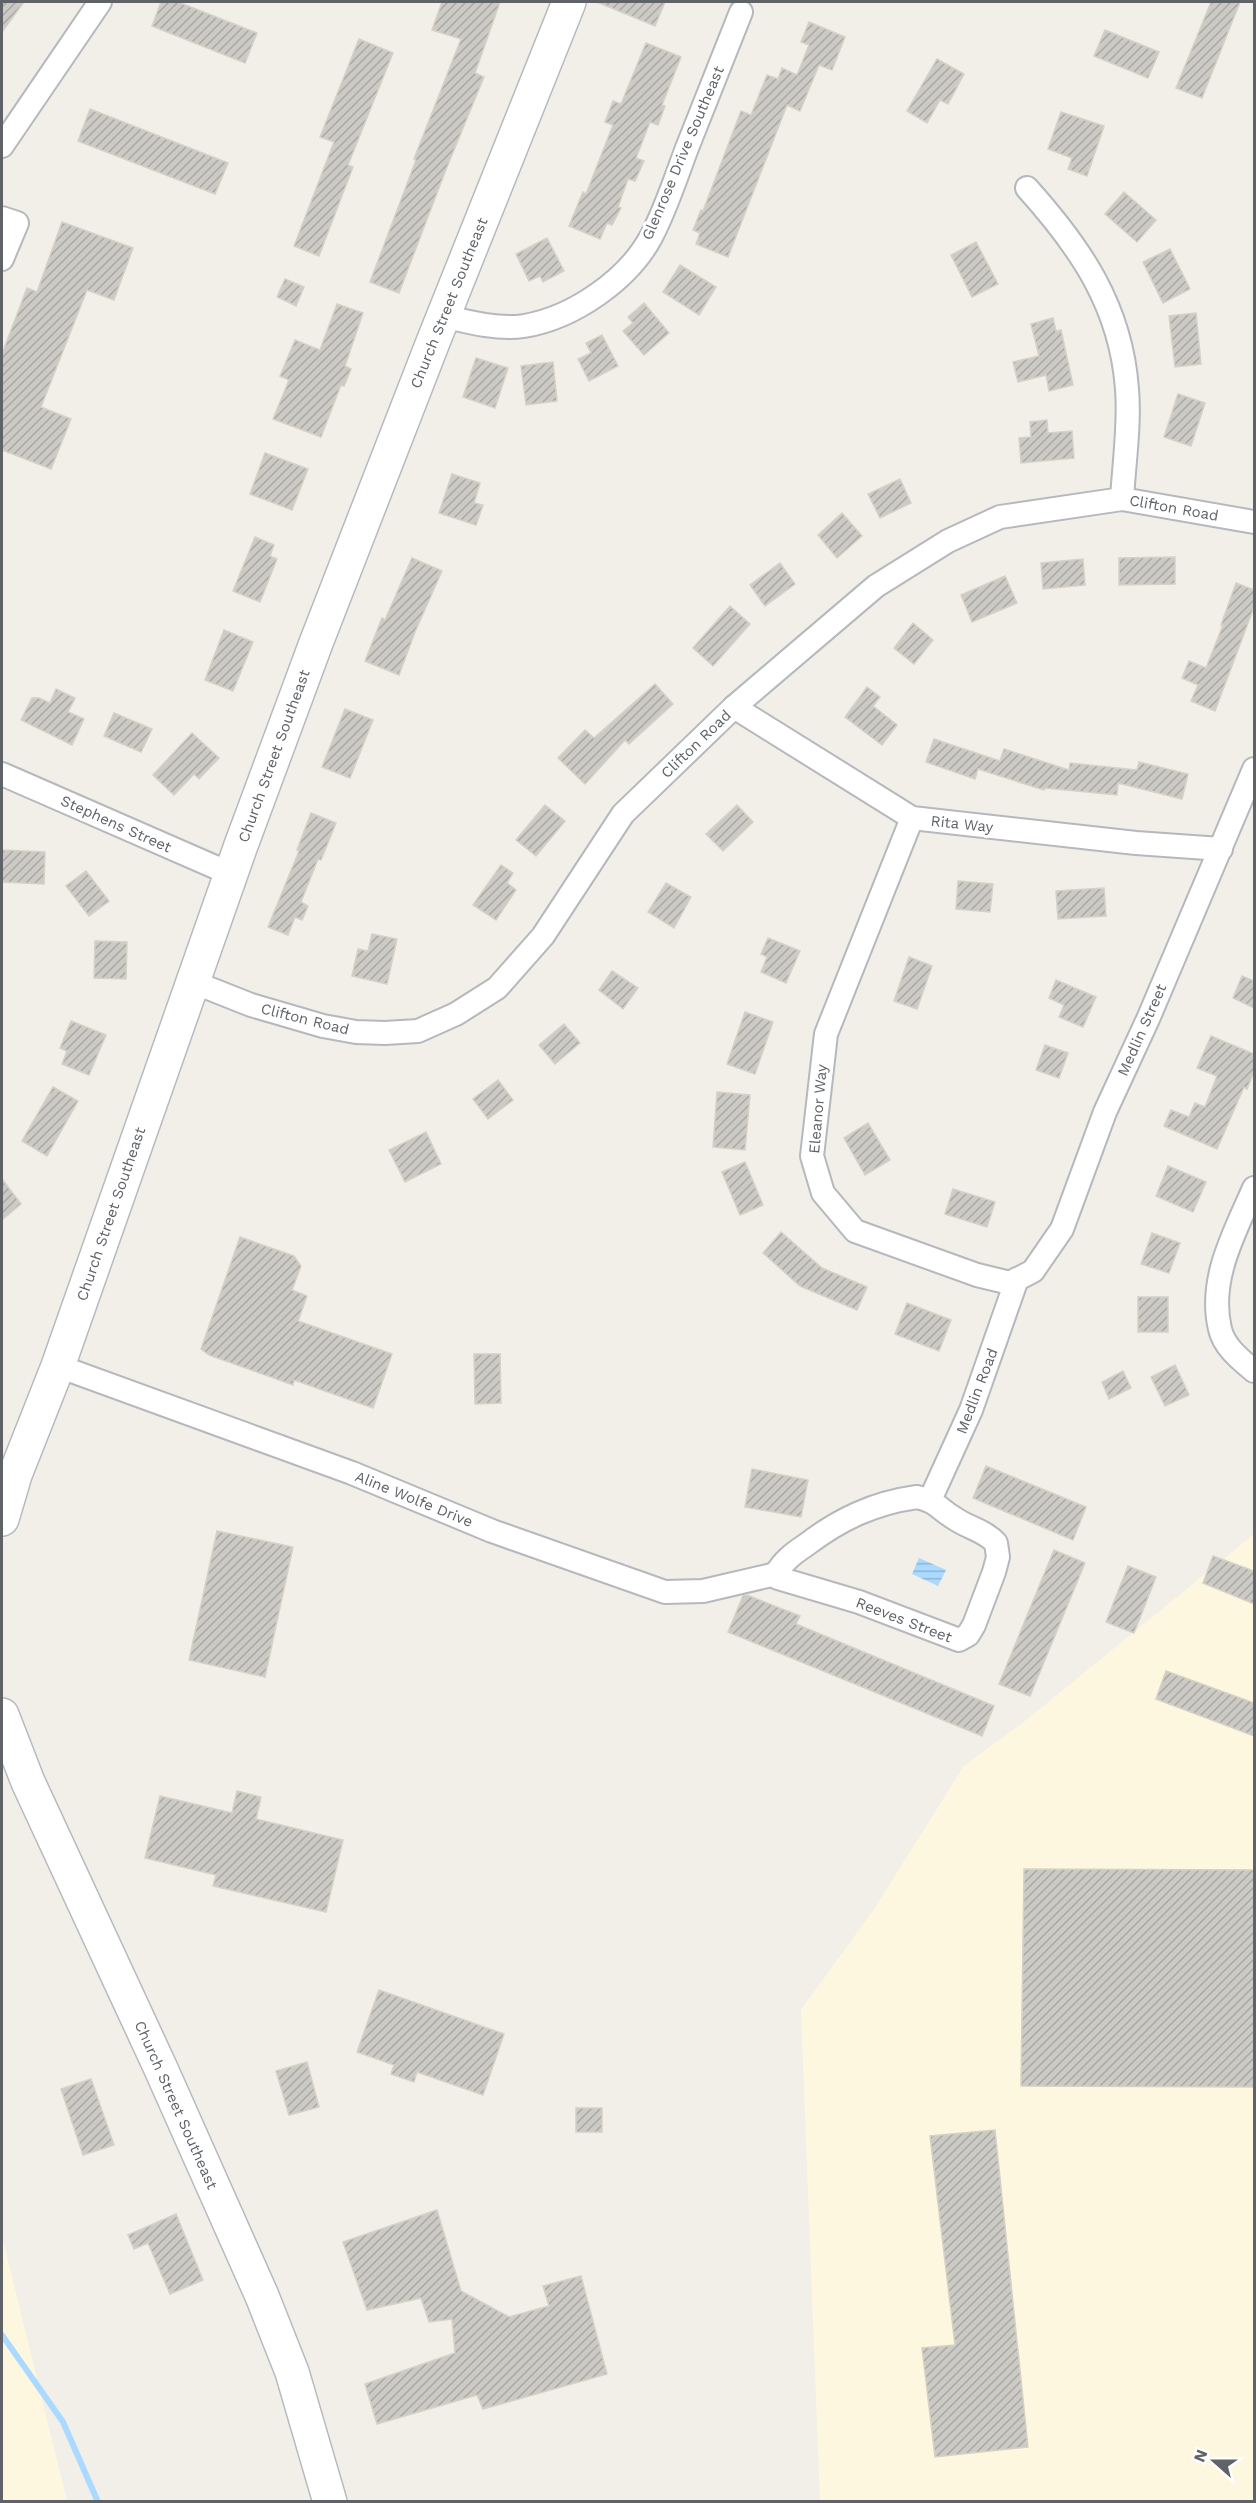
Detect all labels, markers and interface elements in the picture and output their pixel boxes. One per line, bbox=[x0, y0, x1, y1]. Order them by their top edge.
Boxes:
street label: Glenrose Drive Southeast bbox=[638, 63, 728, 243]
street label: Church Street Southeast bbox=[406, 214, 492, 391]
street label: Clifton Road bbox=[1128, 491, 1220, 525]
street label: Church Street Southeast bbox=[234, 666, 314, 845]
street label: Clifton Road bbox=[657, 706, 735, 782]
street label: Stephens Street bbox=[58, 792, 175, 857]
street label: Rita Way bbox=[930, 812, 994, 836]
street label: Medlin Street bbox=[1114, 981, 1171, 1079]
street label: Clifton Road bbox=[259, 999, 351, 1039]
street label: Eleanor Way bbox=[805, 1063, 831, 1154]
street label: Church Street Southeast bbox=[73, 1124, 149, 1303]
street label: Medlin Road bbox=[952, 1346, 1002, 1436]
street label: Aline Wolfe Drive bbox=[352, 1467, 476, 1531]
street label: Reeves Street bbox=[853, 1593, 955, 1647]
street label: Church Street Southeast bbox=[131, 2018, 222, 2193]
north arrow bbox=[1184, 2431, 1244, 2491]
text: N bbox=[1189, 2447, 1211, 2465]

